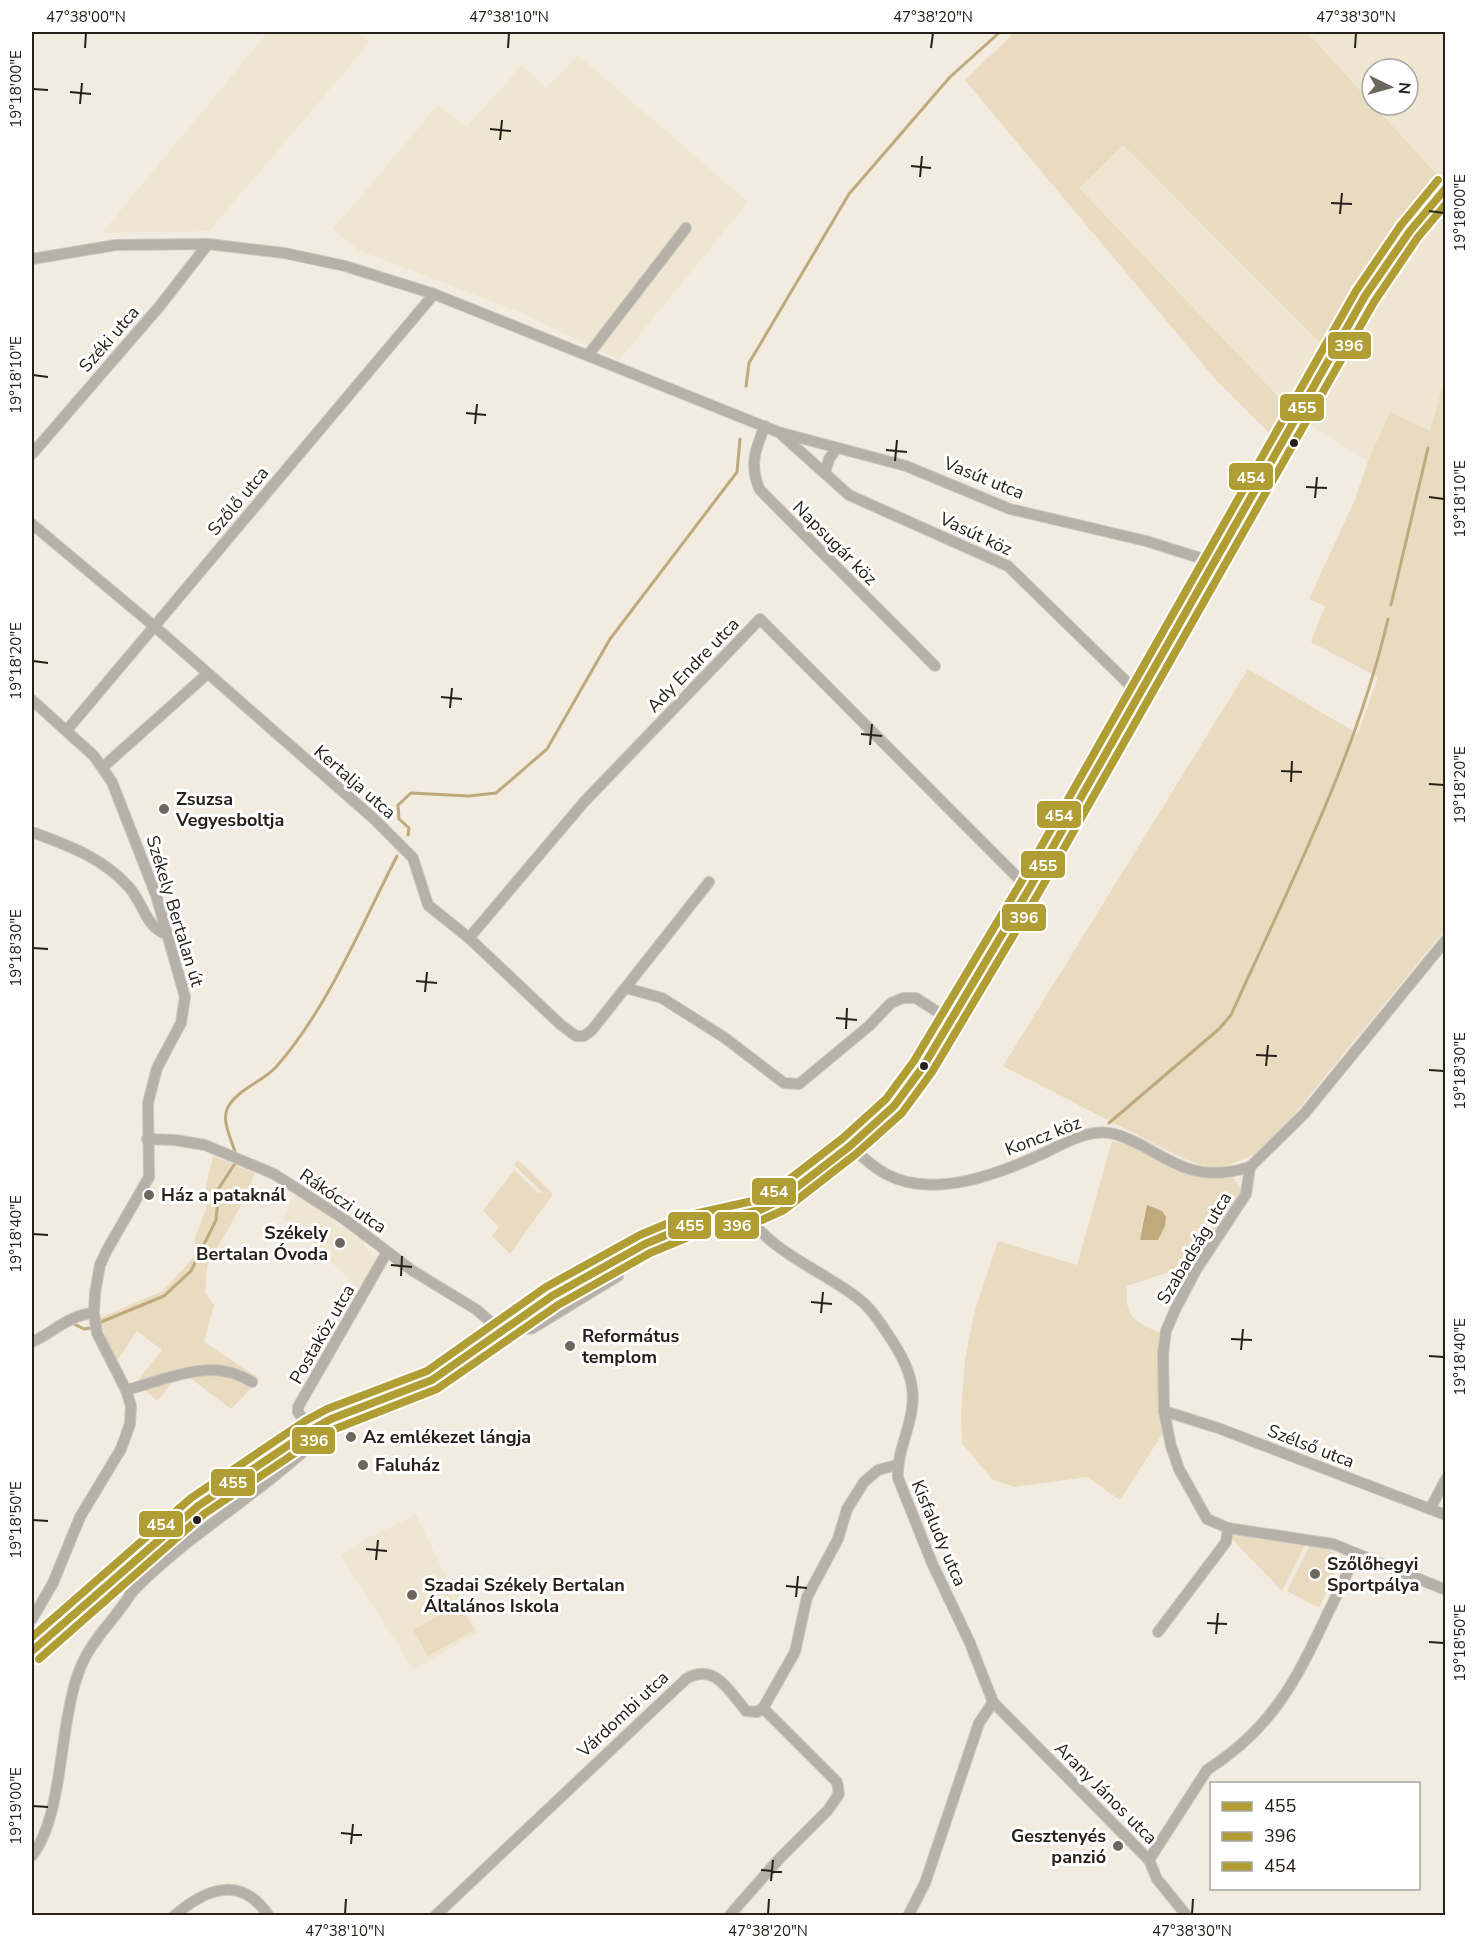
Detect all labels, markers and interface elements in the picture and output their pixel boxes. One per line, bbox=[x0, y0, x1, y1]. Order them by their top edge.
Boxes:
text: 47°38'00"N bbox=[46, 7, 126, 27]
text: 47°38'10"N bbox=[469, 7, 549, 27]
text: 47°38'20"N bbox=[893, 7, 973, 27]
text: 47°38'30"N bbox=[1316, 7, 1396, 27]
text: 19°18'00"E bbox=[6, 50, 26, 128]
north arrow bbox=[1360, 57, 1420, 117]
text: N bbox=[1392, 81, 1415, 95]
text: 19°18'00"E bbox=[1450, 174, 1470, 252]
street label: Széki utca bbox=[73, 301, 145, 377]
line badge: 396 bbox=[1327, 331, 1372, 360]
text: 396 bbox=[1335, 335, 1363, 357]
text: 19°18'10"E bbox=[6, 336, 26, 414]
line badge: 455 bbox=[1279, 393, 1325, 422]
text: 455 bbox=[1288, 397, 1316, 419]
unlabelled marker bbox=[1288, 437, 1300, 449]
street label: Vasút utca bbox=[939, 451, 1028, 505]
text: 19°18'10"E bbox=[1450, 460, 1470, 538]
street label: Szőlő utca bbox=[202, 461, 274, 541]
line badge: 454 bbox=[1228, 462, 1274, 491]
text: 454 bbox=[1237, 467, 1266, 489]
street label: Napsugár köz bbox=[788, 496, 882, 590]
street label: Vasút köz bbox=[935, 506, 1016, 561]
street label: Ady Endre utca bbox=[642, 612, 744, 718]
text: 19°18'20"E bbox=[6, 622, 26, 700]
street label: Kertalja utca bbox=[309, 740, 401, 824]
text: 19°18'20"E bbox=[1450, 746, 1470, 824]
place label: Zsuzsa Vegyesboltja bbox=[175, 787, 284, 832]
line badge: 454 bbox=[1036, 800, 1082, 829]
marker: Zsuzsa Vegyesboltja bbox=[157, 802, 171, 816]
text: 454 bbox=[1045, 805, 1074, 827]
street label: Székely Bertalan út bbox=[141, 833, 210, 990]
line badge: 455 bbox=[1020, 850, 1066, 879]
text: 455 bbox=[1029, 855, 1057, 877]
line badge: 396 bbox=[1001, 903, 1047, 932]
text: 396 bbox=[1010, 907, 1038, 929]
text: 19°18'30"E bbox=[6, 909, 26, 987]
text: 19°18'30"E bbox=[1450, 1032, 1470, 1110]
unlabelled marker bbox=[918, 1060, 930, 1072]
street label: Koncz köz bbox=[1002, 1111, 1084, 1161]
street label: Rákóczi utca bbox=[295, 1163, 391, 1239]
line badge: 454 bbox=[751, 1177, 797, 1206]
text: 454 bbox=[760, 1181, 789, 1203]
place label: Ház a pataknál bbox=[161, 1183, 286, 1207]
street label: Szabadság utca bbox=[1151, 1187, 1237, 1309]
marker: Ház a pataknál bbox=[142, 1188, 156, 1202]
text: 19°18'40"E bbox=[6, 1195, 26, 1273]
line badge: 455 bbox=[667, 1211, 712, 1240]
line badge: 396 bbox=[714, 1211, 760, 1240]
text: 455 bbox=[676, 1215, 704, 1237]
text: 396 bbox=[723, 1215, 751, 1237]
place label: Székely Bertalan Óvoda bbox=[196, 1221, 329, 1266]
marker: Székely Bertalan Óvoda bbox=[333, 1236, 347, 1250]
street label: Postaköz utca bbox=[284, 1280, 360, 1388]
text: 19°18'40"E bbox=[1450, 1318, 1470, 1396]
place label: Református templom bbox=[582, 1324, 680, 1369]
marker: Református templom bbox=[563, 1339, 577, 1353]
street label: Szélső utca bbox=[1264, 1418, 1358, 1474]
place label: Az emlékezet lángja bbox=[363, 1425, 531, 1449]
line badge: 396 bbox=[291, 1426, 336, 1455]
text: 396 bbox=[300, 1430, 328, 1452]
marker: Az emlékezet lángja bbox=[344, 1430, 358, 1444]
place label: Faluház bbox=[375, 1453, 440, 1477]
marker: Faluház bbox=[356, 1458, 370, 1472]
line badge: 455 bbox=[210, 1468, 256, 1497]
text: 455 bbox=[219, 1472, 247, 1494]
street label: Kisfaludy utca bbox=[906, 1476, 972, 1590]
text: 19°18'50"E bbox=[6, 1481, 26, 1559]
line badge: 454 bbox=[138, 1510, 184, 1538]
text: 454 bbox=[147, 1514, 176, 1536]
unlabelled marker bbox=[191, 1514, 203, 1526]
place label: Szőlőhegyi Sportpálya bbox=[1327, 1552, 1419, 1597]
marker: Szőlőhegyi Sportpálya bbox=[1308, 1567, 1322, 1581]
place label: Szadai Székely Bertalan Általános Iskola bbox=[424, 1573, 625, 1618]
marker: Szadai Székely Bertalan Általános Iskola bbox=[405, 1588, 419, 1602]
text: 19°18'50"E bbox=[1450, 1604, 1470, 1682]
street label: Várdombi utca bbox=[571, 1665, 674, 1763]
street label: Arany János utca bbox=[1049, 1736, 1163, 1850]
text: 19°19'00"E bbox=[6, 1767, 26, 1845]
legend bbox=[1210, 1782, 1420, 1890]
text: 455 bbox=[1264, 1794, 1296, 1818]
place label: Gesztenyés panzió bbox=[1011, 1824, 1106, 1869]
text: 396 bbox=[1264, 1824, 1296, 1848]
marker: Gesztenyés panzió bbox=[1111, 1839, 1125, 1853]
text: 454 bbox=[1264, 1854, 1297, 1878]
text: 47°38'10"N bbox=[305, 1921, 385, 1941]
text: 47°38'20"N bbox=[728, 1921, 808, 1941]
text: 47°38'30"N bbox=[1152, 1921, 1232, 1941]

